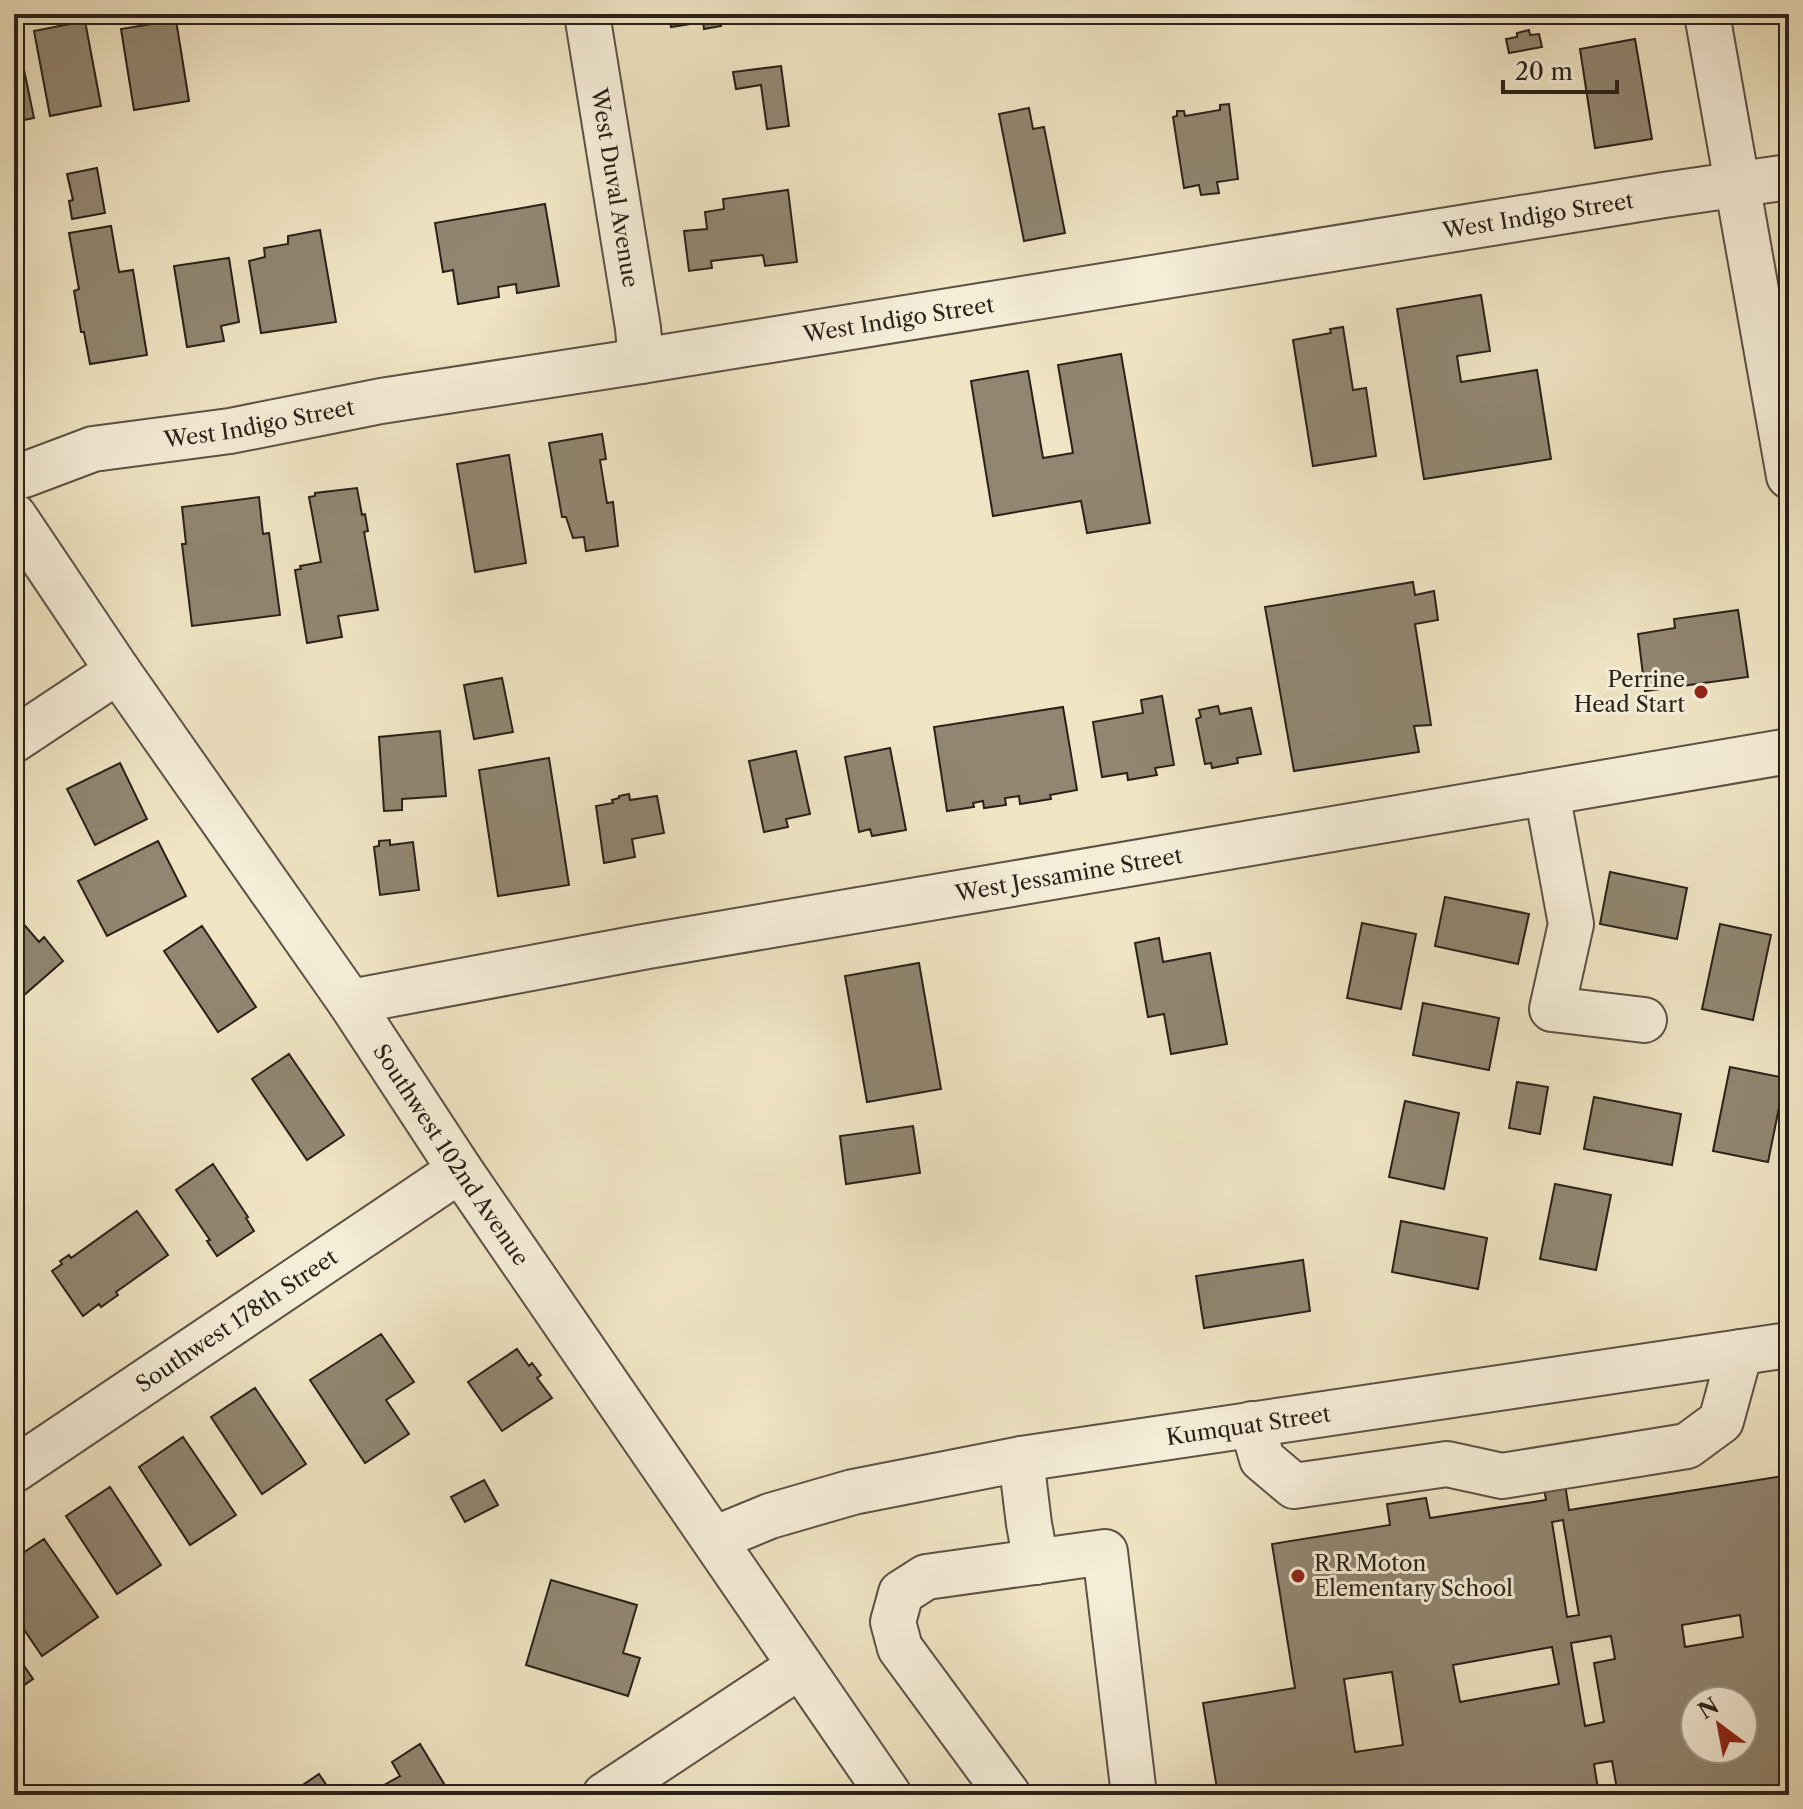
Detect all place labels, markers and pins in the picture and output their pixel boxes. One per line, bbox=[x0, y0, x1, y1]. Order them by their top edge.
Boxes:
place label: Perrine Head Start bbox=[1574, 666, 1685, 718]
marker: Perrine Head Start bbox=[1692, 683, 1710, 701]
place label: R R Moton Elementary School bbox=[1314, 1550, 1513, 1602]
marker: R R Moton Elementary School bbox=[1289, 1567, 1307, 1585]

